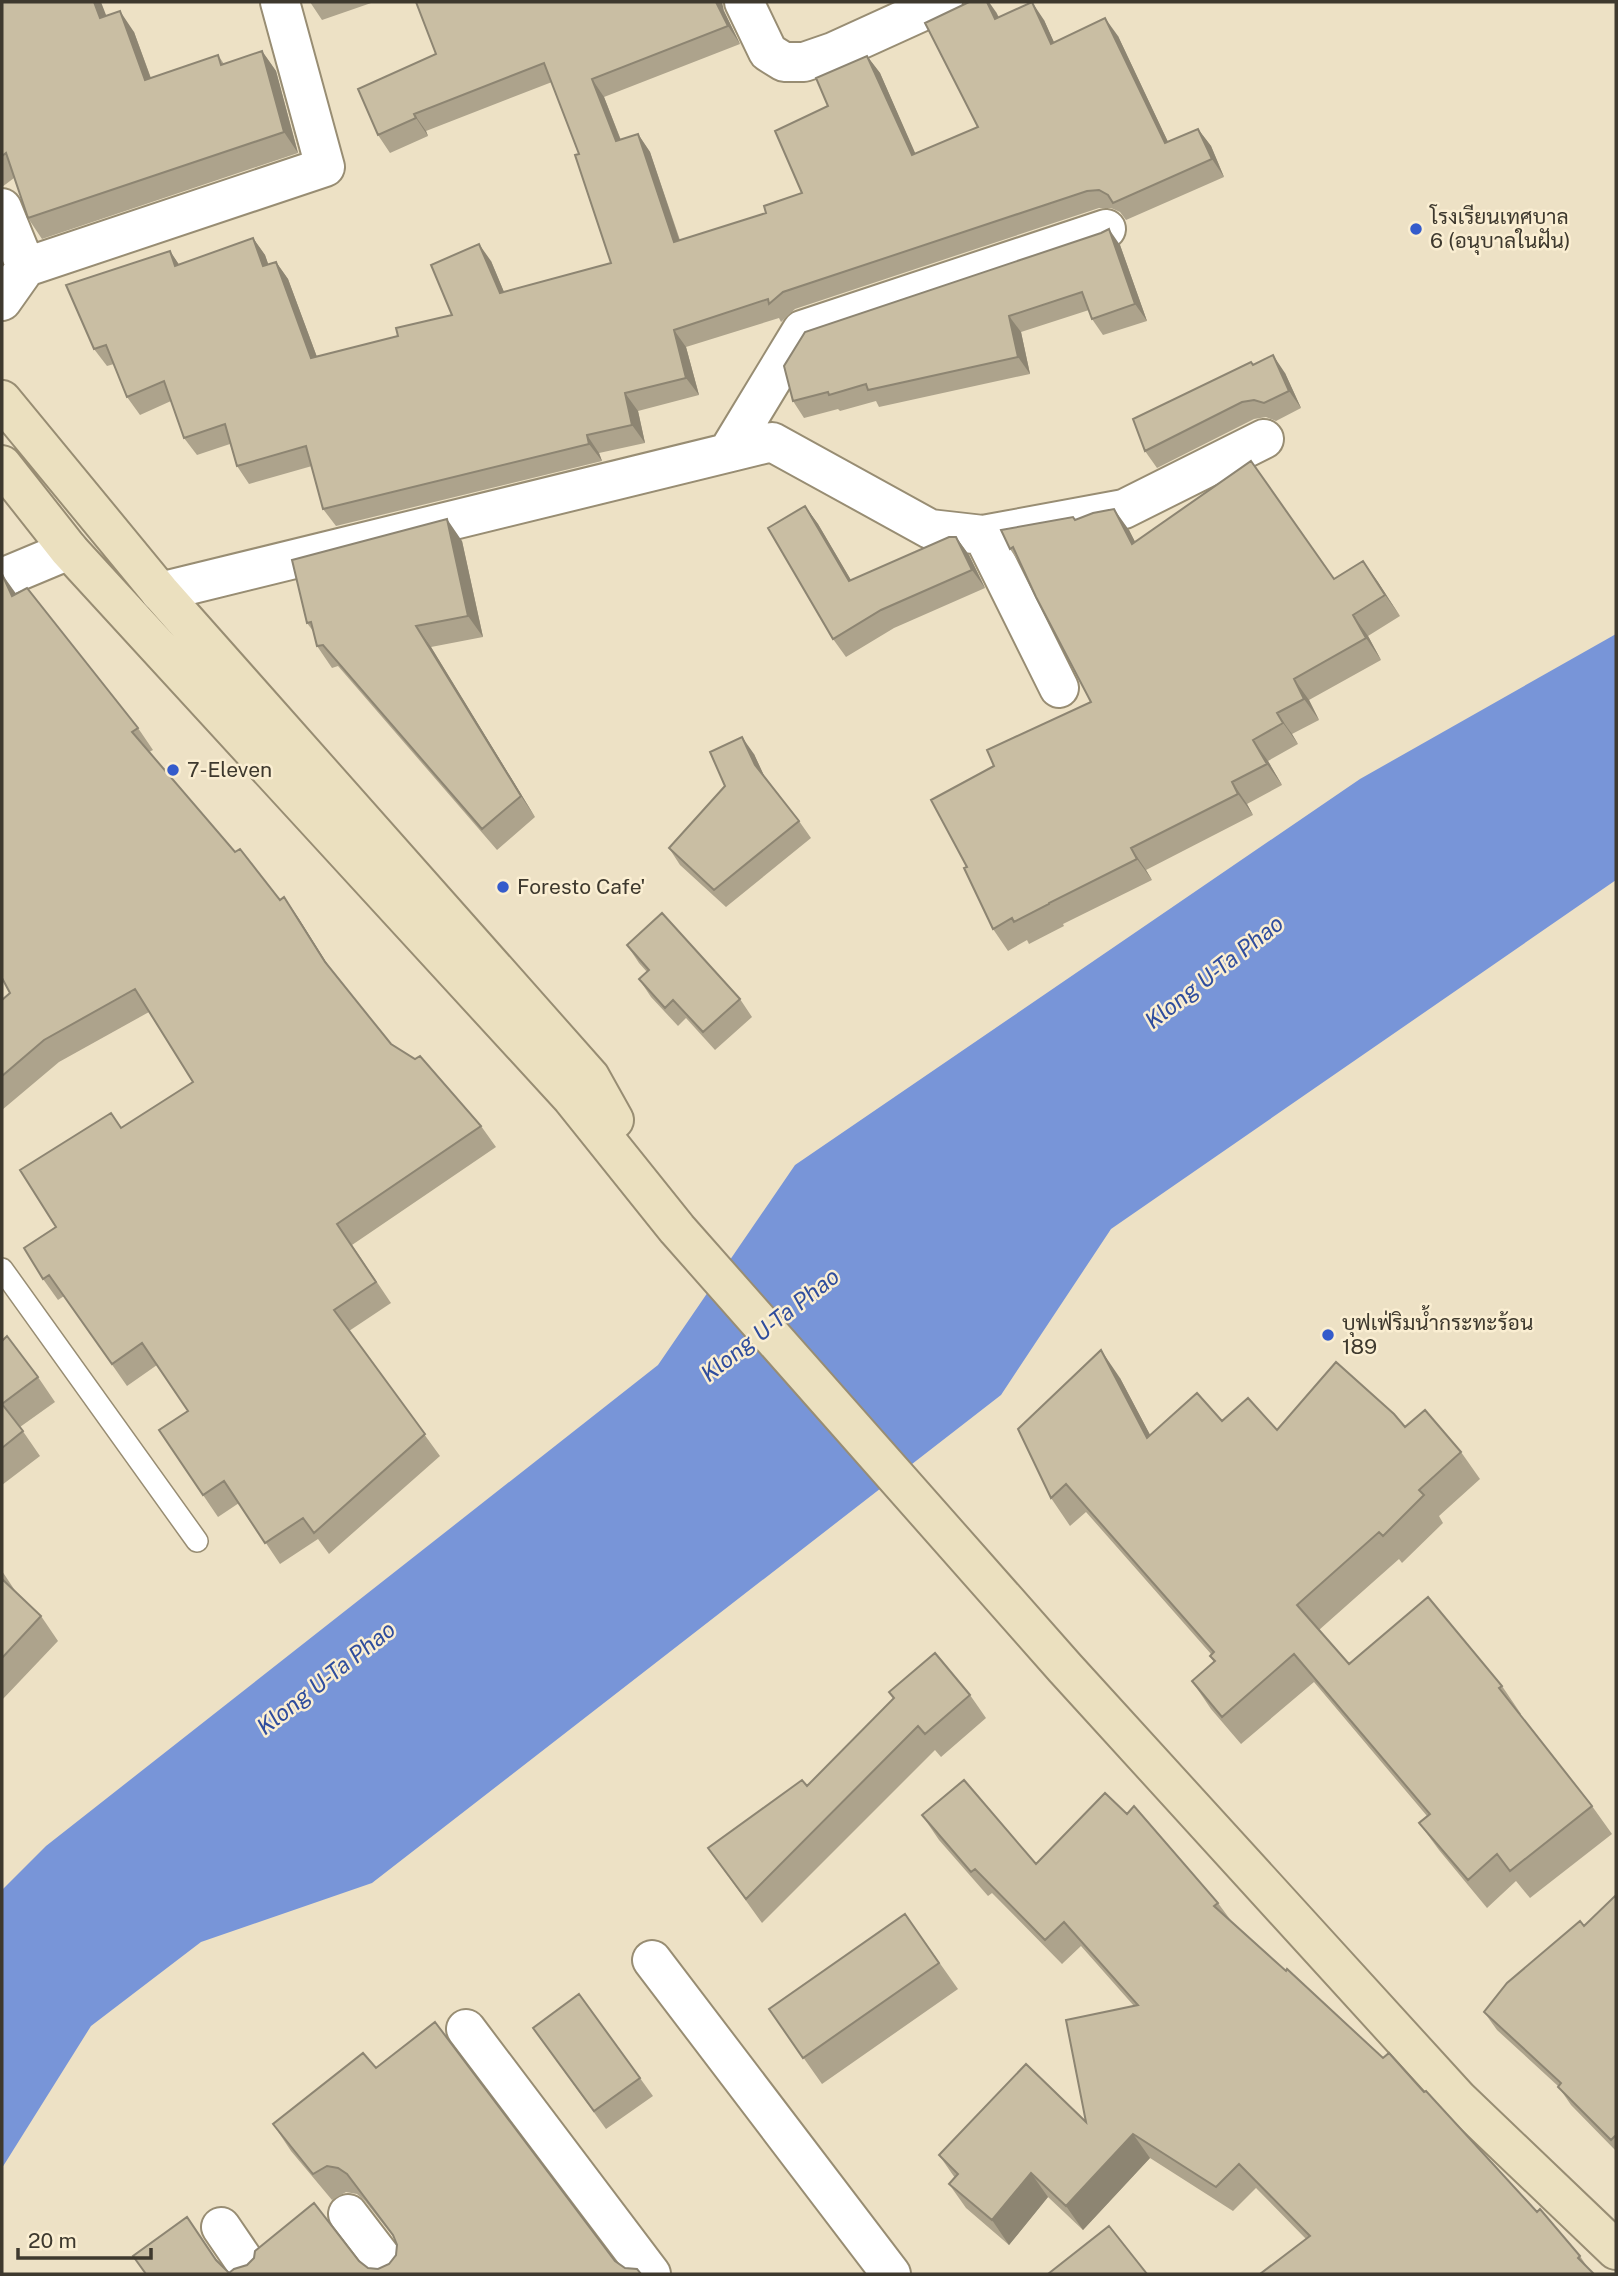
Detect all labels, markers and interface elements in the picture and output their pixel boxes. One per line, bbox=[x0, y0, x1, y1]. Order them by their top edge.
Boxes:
place label: โรงเรียนเทศบาล 6 (อนุบาลในฝัน) bbox=[1429, 204, 1570, 255]
marker: โรงเรียนเทศบาล 6 (อนุบาลในฝัน) bbox=[1408, 221, 1424, 237]
place label: 7-Eleven bbox=[187, 757, 272, 782]
marker: 7-Eleven bbox=[165, 762, 181, 778]
place label: Foresto Cafe' bbox=[517, 874, 645, 899]
marker: Foresto Cafe' bbox=[495, 879, 511, 895]
water label: Klong U-Ta Phao bbox=[1139, 909, 1288, 1034]
water label: Klong U-Ta Phao bbox=[695, 1262, 844, 1387]
place label: บุฟเฟ่ริมน้ำกระทะร้อน 189 bbox=[1342, 1305, 1533, 1359]
marker: บุฟเฟ่ริมน้ำกระทะร้อน 189 bbox=[1320, 1327, 1336, 1343]
water label: Klong U-Ta Phao bbox=[251, 1615, 400, 1740]
scale bar bbox=[18, 2216, 150, 2260]
text: 20 m bbox=[28, 2228, 77, 2253]

